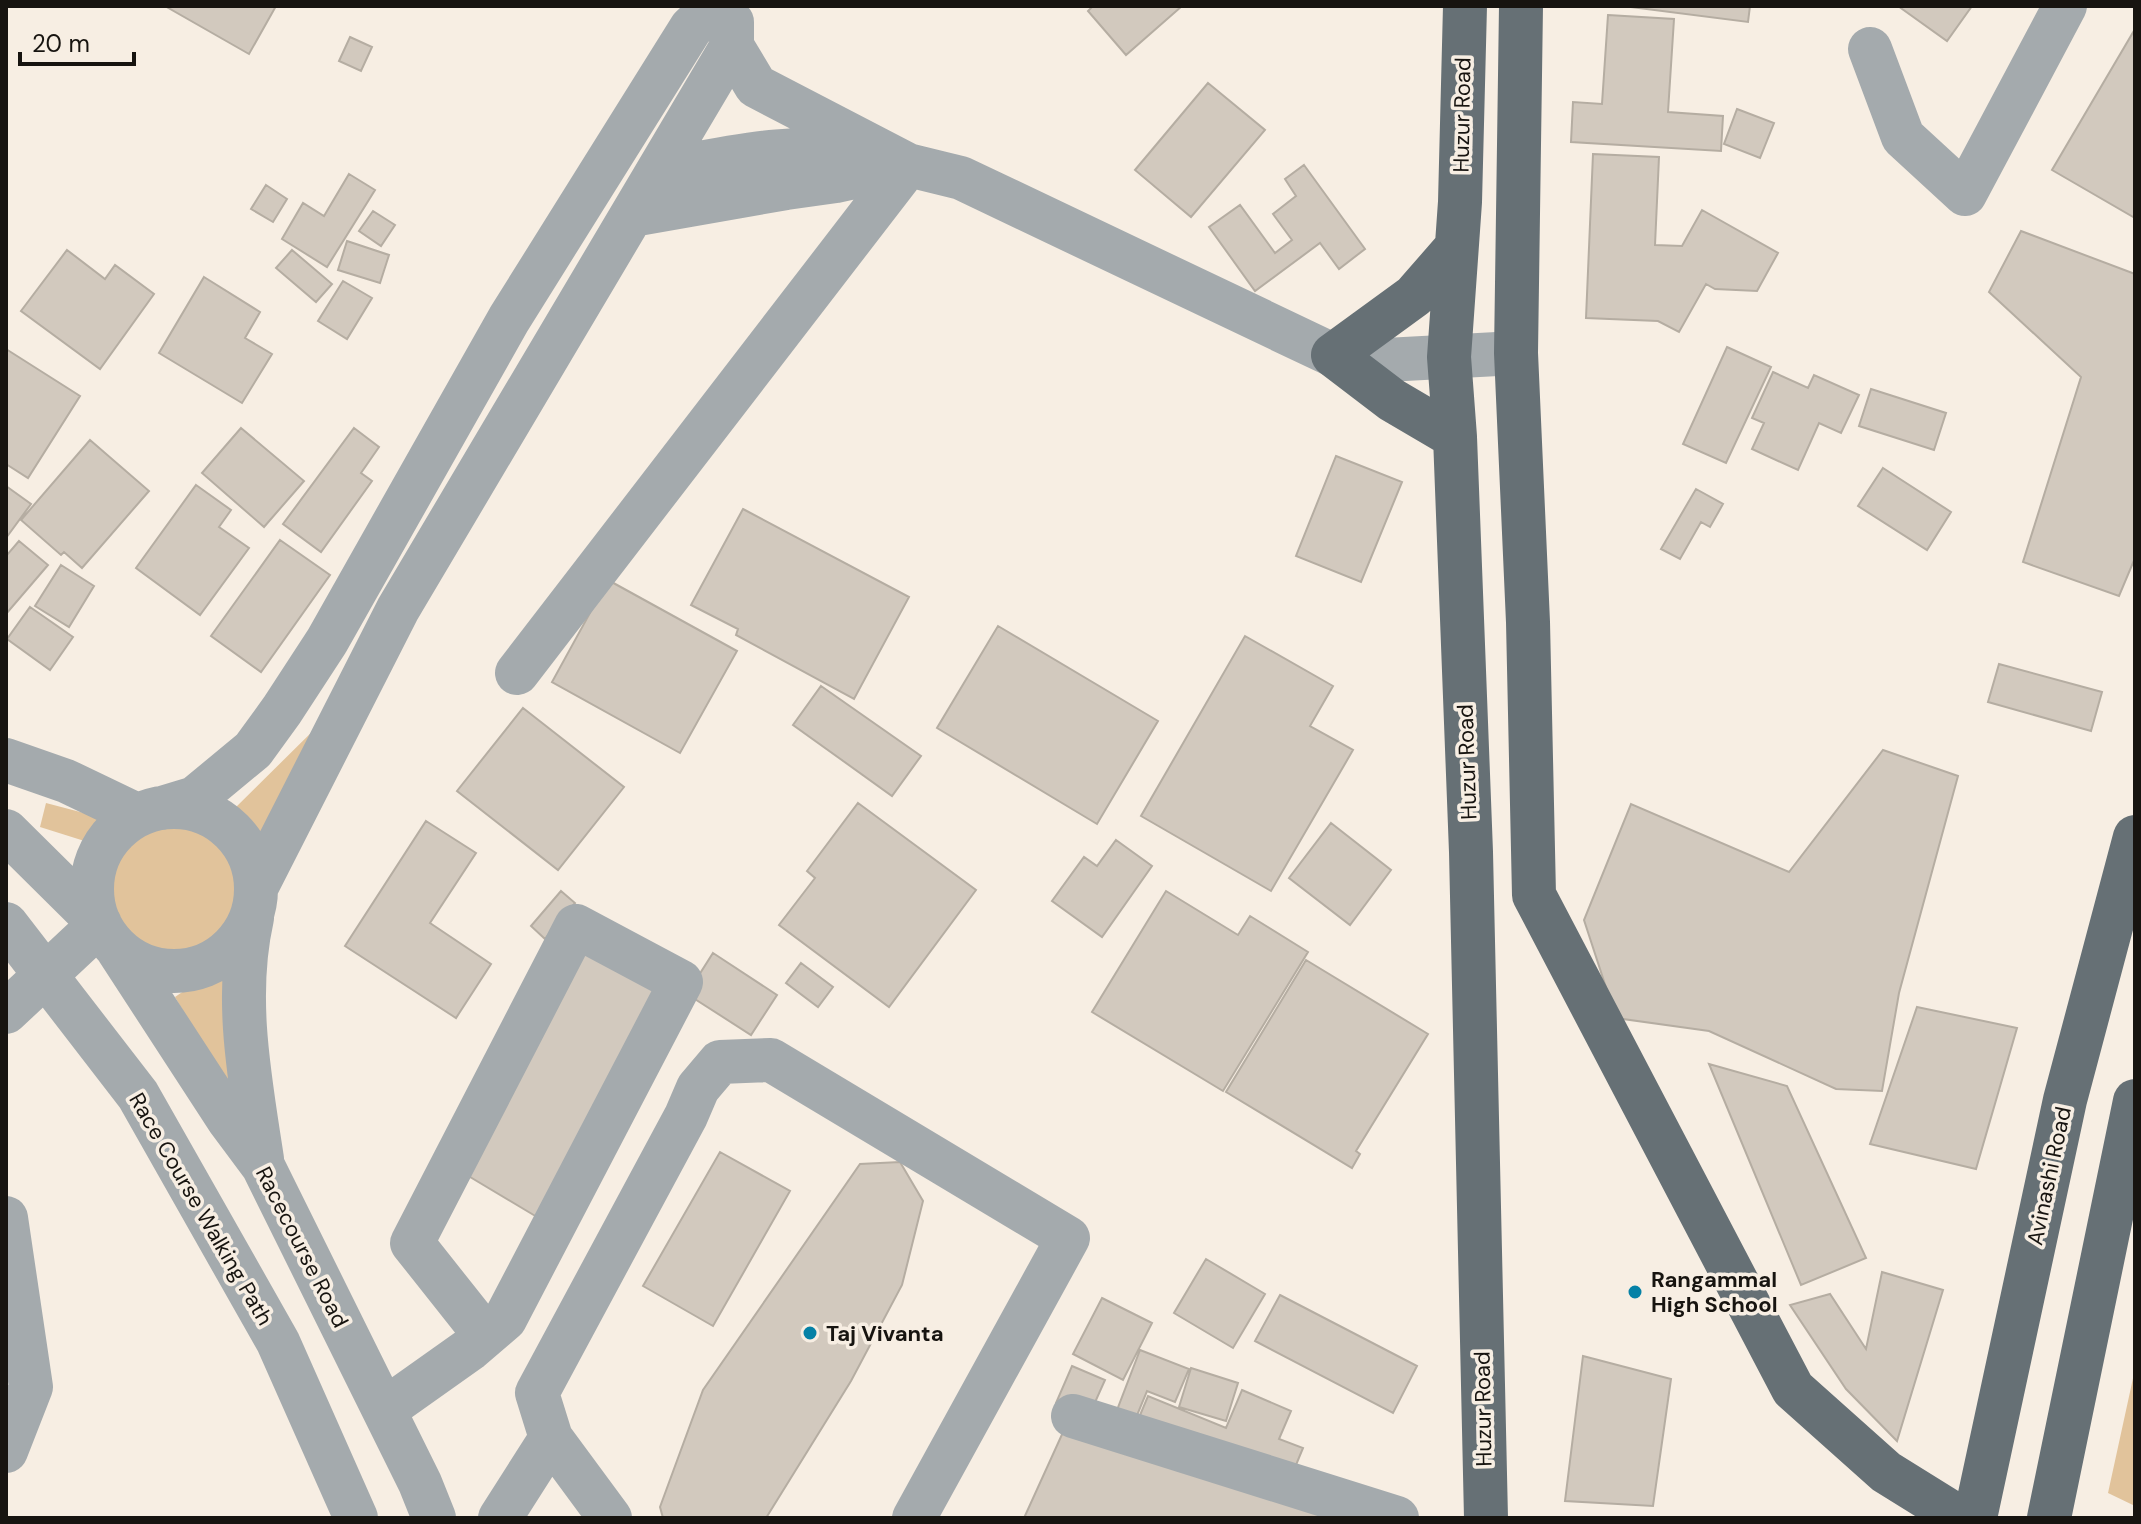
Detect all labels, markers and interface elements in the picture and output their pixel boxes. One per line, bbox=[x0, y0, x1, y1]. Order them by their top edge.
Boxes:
scale bar bbox=[20, 16, 134, 66]
text: 20 m bbox=[32, 28, 90, 59]
street label: Huzur Road bbox=[1446, 57, 1478, 173]
street label: Huzur Road bbox=[1450, 704, 1484, 820]
street label: Race Course Walking Path bbox=[122, 1087, 280, 1331]
street label: Avinashi Road bbox=[2020, 1104, 2078, 1248]
street label: Racecourse Road bbox=[249, 1162, 355, 1332]
place label: Rangammal High School bbox=[1651, 1265, 1778, 1319]
marker: Rangammal High School bbox=[1626, 1283, 1644, 1301]
place label: Taj Vivanta bbox=[826, 1319, 944, 1348]
marker: Taj Vivanta bbox=[801, 1324, 819, 1342]
street label: Huzur Road bbox=[1467, 1351, 1499, 1467]

